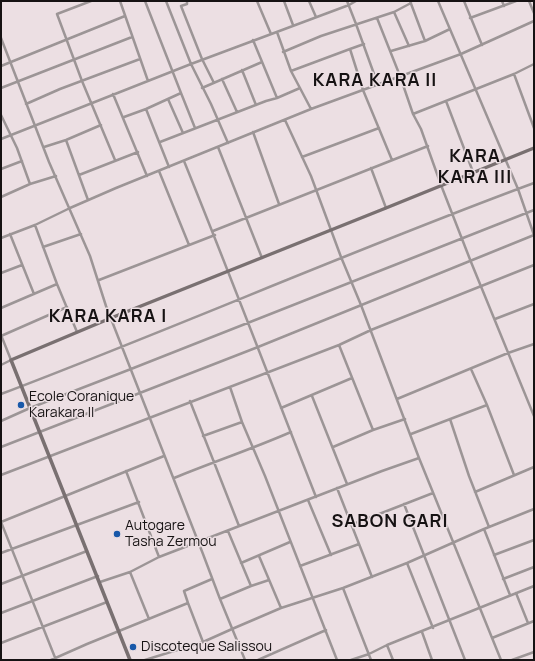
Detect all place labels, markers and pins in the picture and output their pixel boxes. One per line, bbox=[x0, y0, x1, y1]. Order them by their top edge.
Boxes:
place label: Ecole Coranique Karakara II bbox=[29, 389, 134, 422]
marker: Ecole Coranique Karakara II bbox=[16, 400, 26, 410]
place label: Autogare Tasha Zermou bbox=[125, 518, 217, 550]
marker: Autogare Tasha Zermou bbox=[112, 529, 122, 539]
place label: Discoteque Salissou bbox=[141, 639, 272, 655]
marker: Discoteque Salissou bbox=[128, 642, 138, 652]

